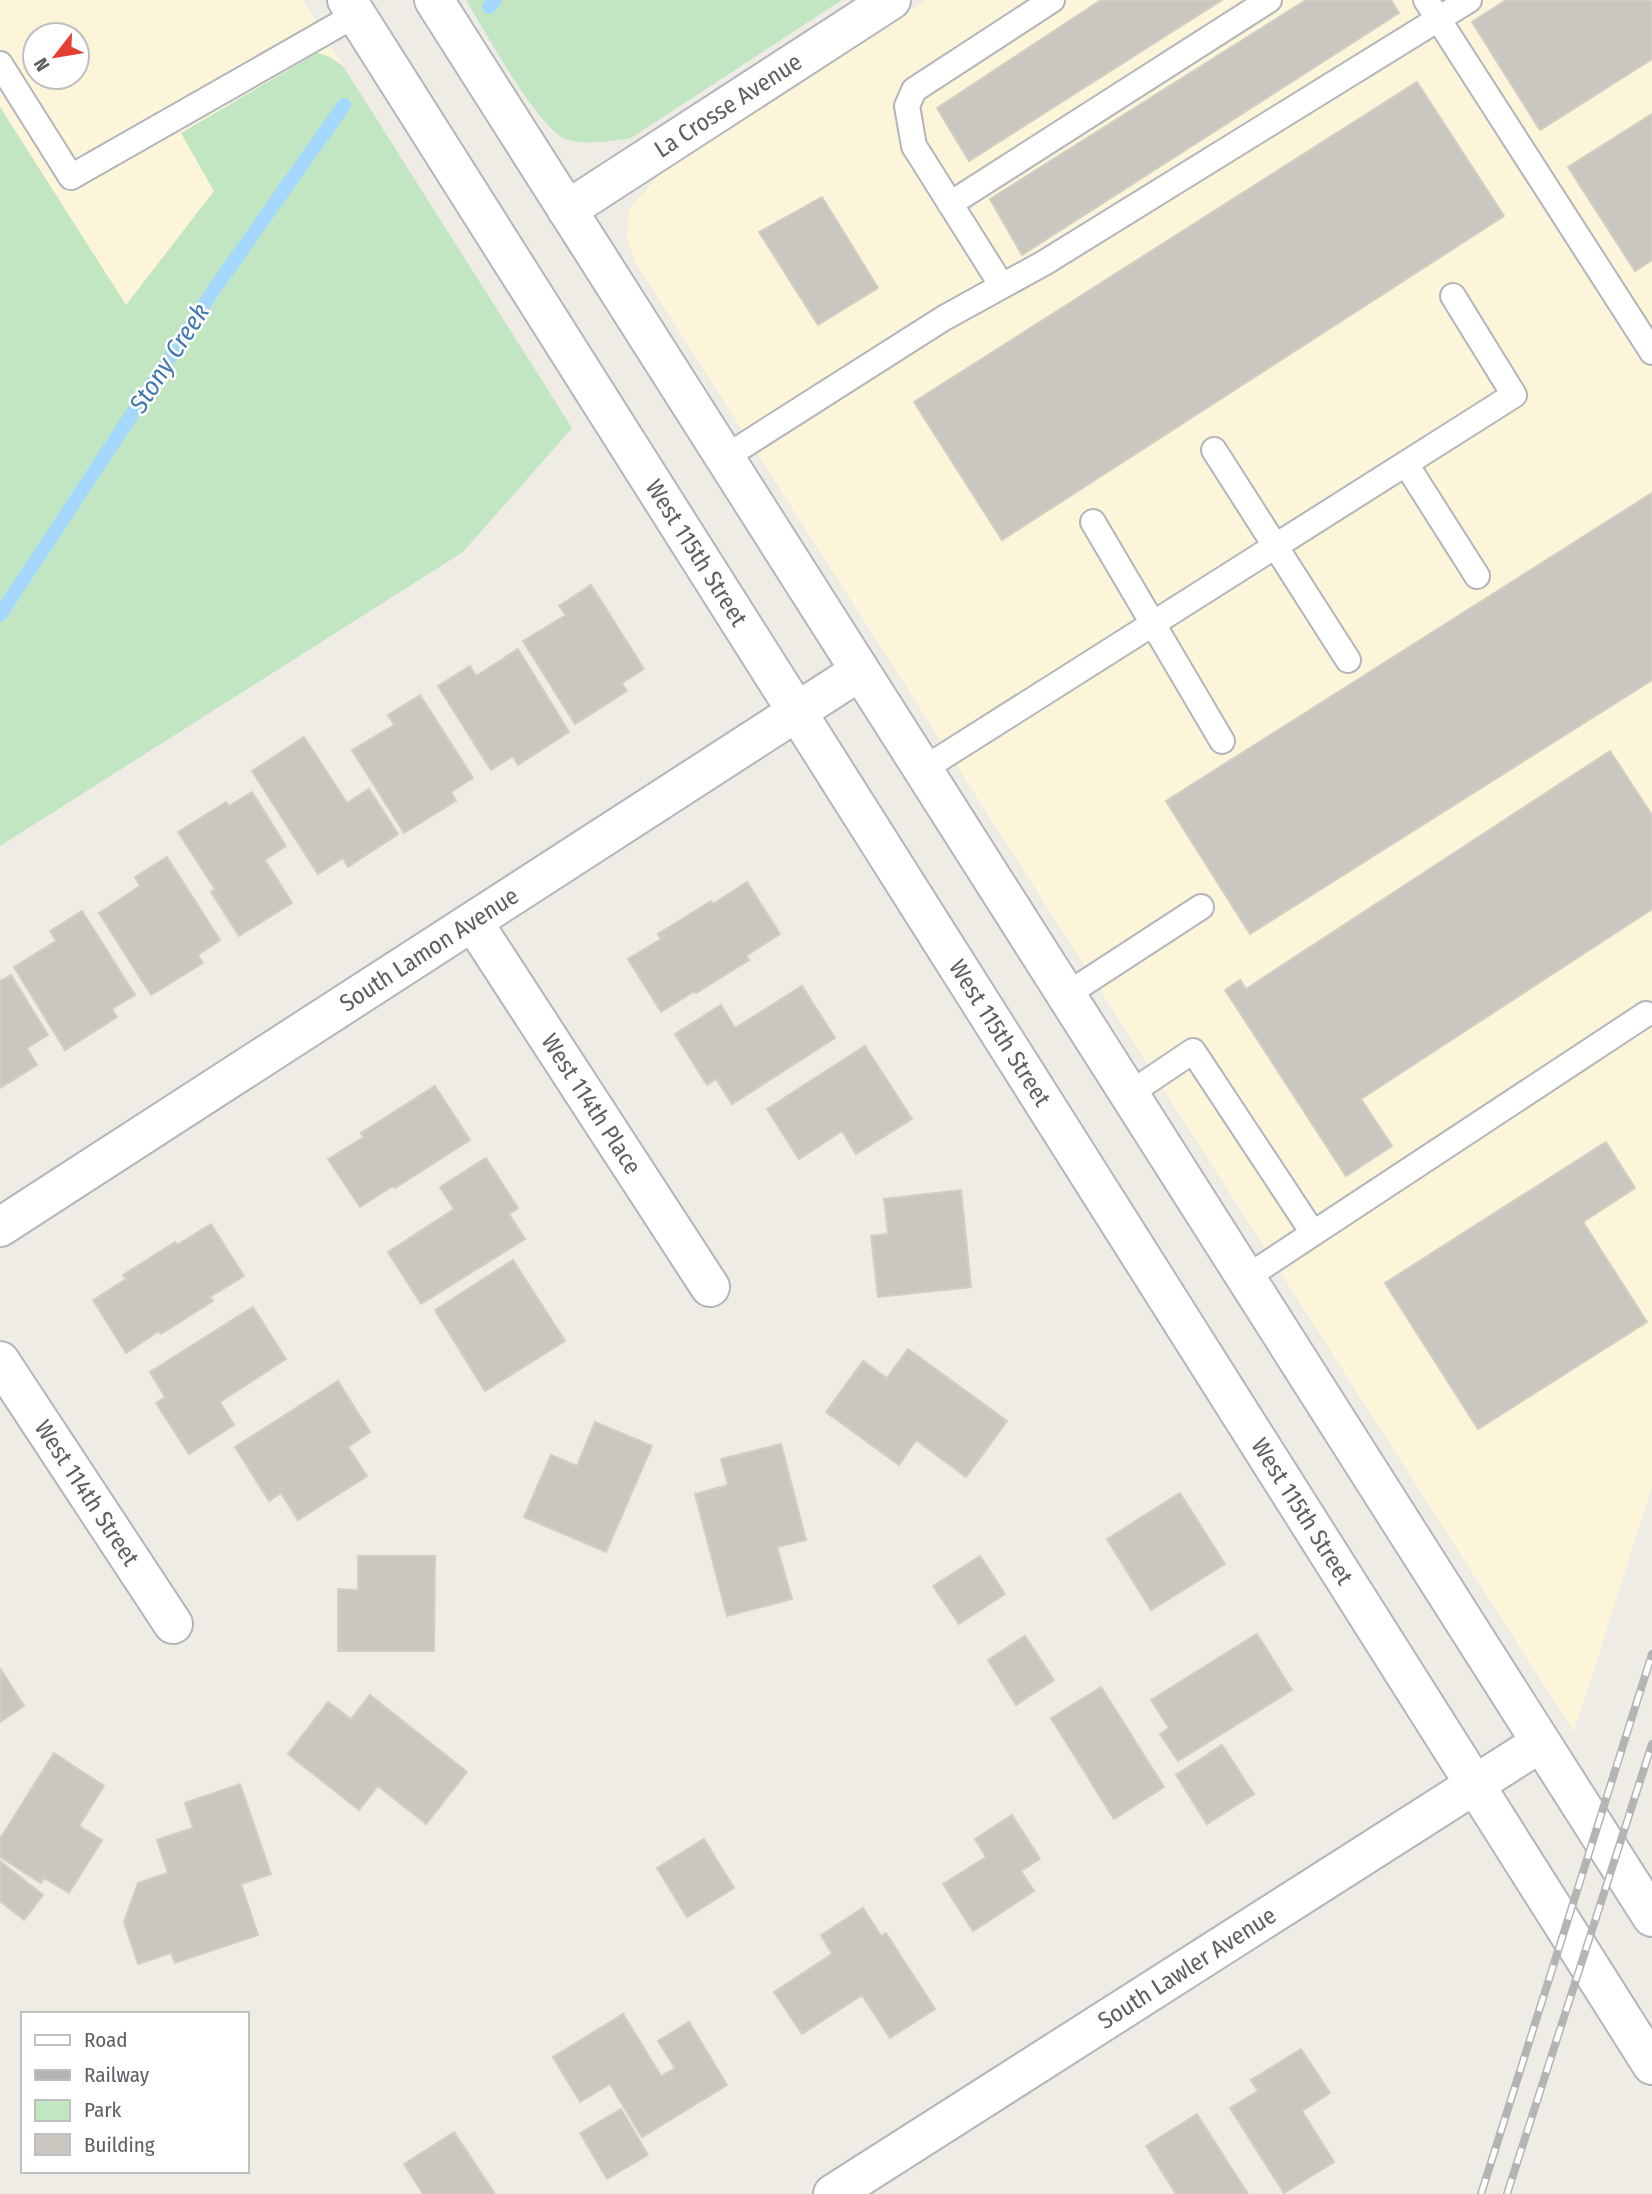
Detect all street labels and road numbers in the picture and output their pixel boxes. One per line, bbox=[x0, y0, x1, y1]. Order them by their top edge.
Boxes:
street label: La Crosse Avenue bbox=[649, 48, 807, 164]
street label: West 115th Street bbox=[640, 474, 753, 631]
street label: South Lamon Avenue bbox=[335, 882, 524, 1018]
street label: West 115th Street bbox=[943, 955, 1057, 1112]
street label: West 114th Place bbox=[535, 1029, 647, 1179]
street label: West 114th Street bbox=[29, 1415, 145, 1571]
street label: West 115th Street bbox=[1246, 1433, 1359, 1590]
street label: South Lawler Avenue bbox=[1093, 1901, 1281, 2035]

